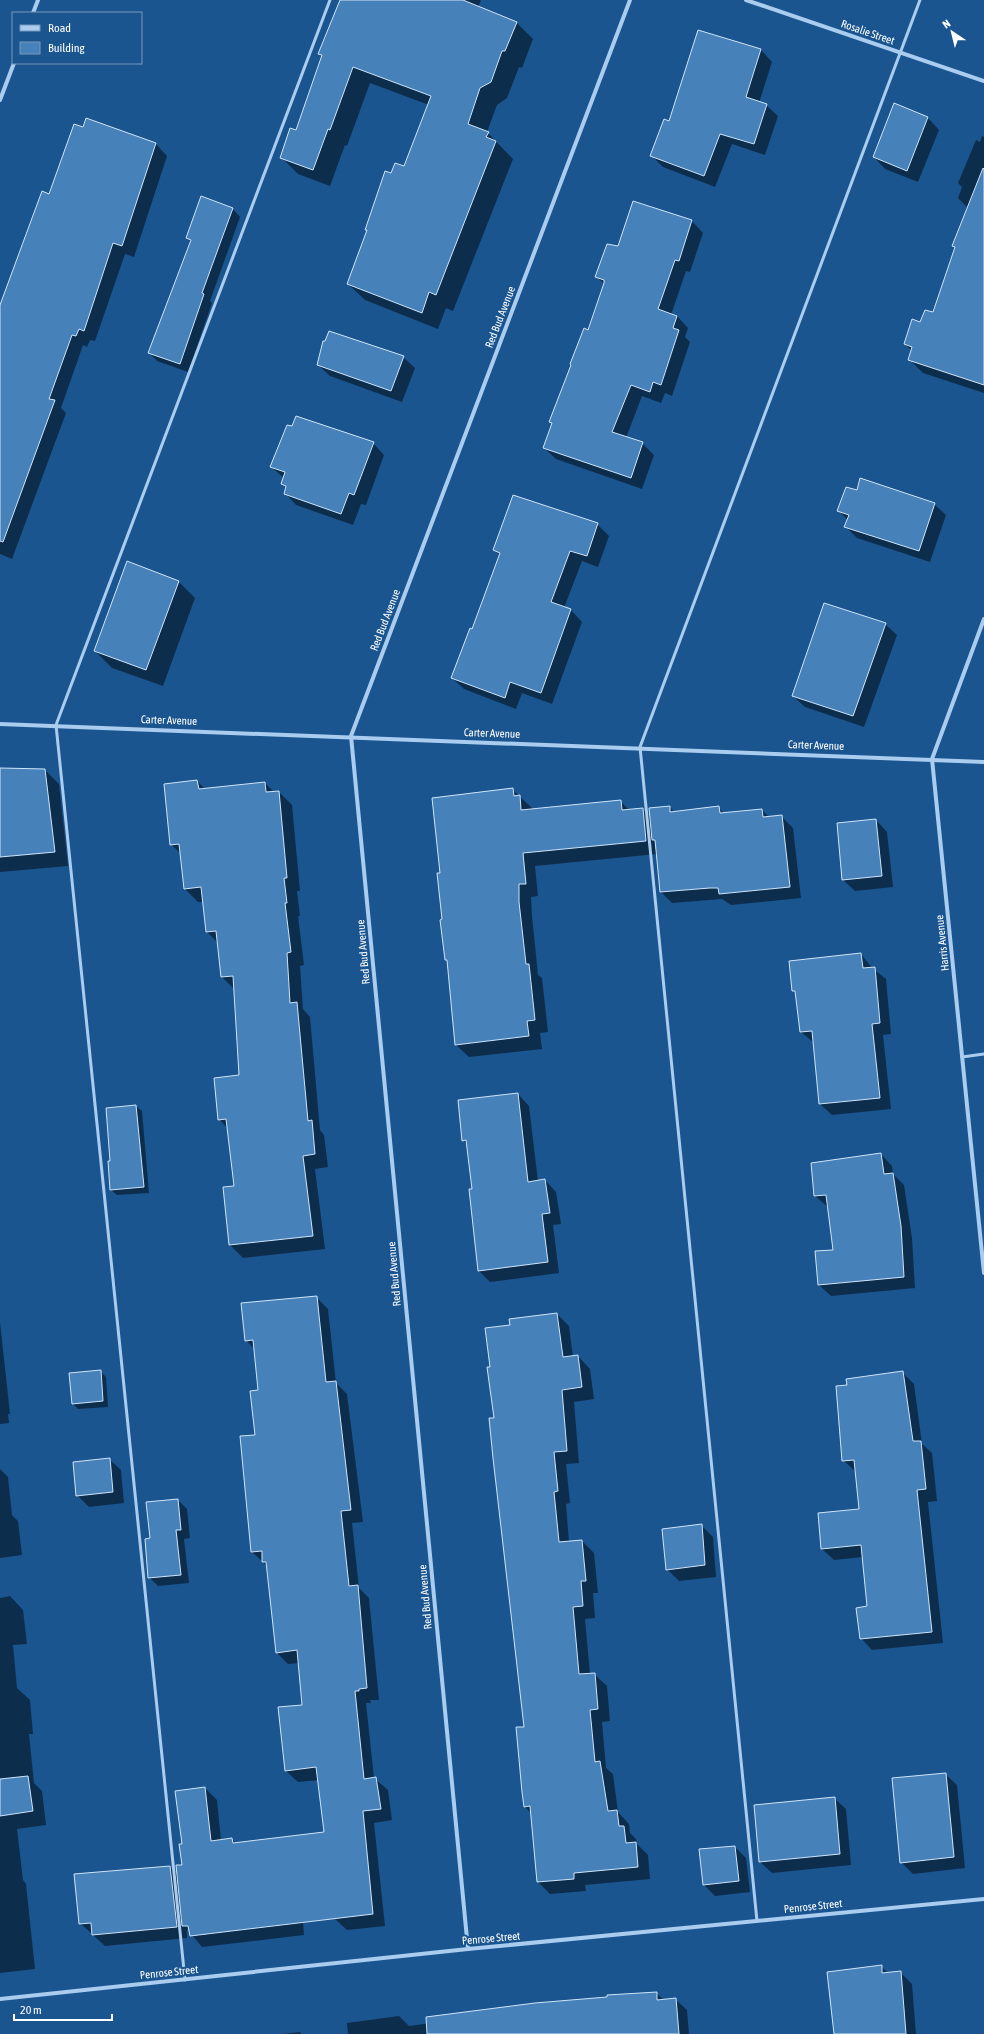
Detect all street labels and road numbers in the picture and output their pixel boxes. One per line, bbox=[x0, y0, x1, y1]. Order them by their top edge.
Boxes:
street label: Rosalie Street bbox=[840, 17, 896, 47]
street label: Red Bud Avenue bbox=[483, 285, 517, 349]
street label: Red Bud Avenue bbox=[368, 588, 402, 652]
street label: Carter Avenue bbox=[141, 713, 197, 727]
street label: Carter Avenue bbox=[464, 726, 520, 740]
street label: Carter Avenue bbox=[788, 738, 844, 752]
street label: Harris Avenue bbox=[933, 914, 951, 972]
street label: Red Bud Avenue bbox=[354, 919, 372, 985]
street label: Red Bud Avenue bbox=[385, 1241, 403, 1307]
street label: Red Bud Avenue bbox=[416, 1564, 434, 1630]
street label: Penrose Street bbox=[783, 1897, 843, 1915]
street label: Penrose Street bbox=[461, 1929, 521, 1947]
street label: Penrose Street bbox=[139, 1963, 199, 1981]

